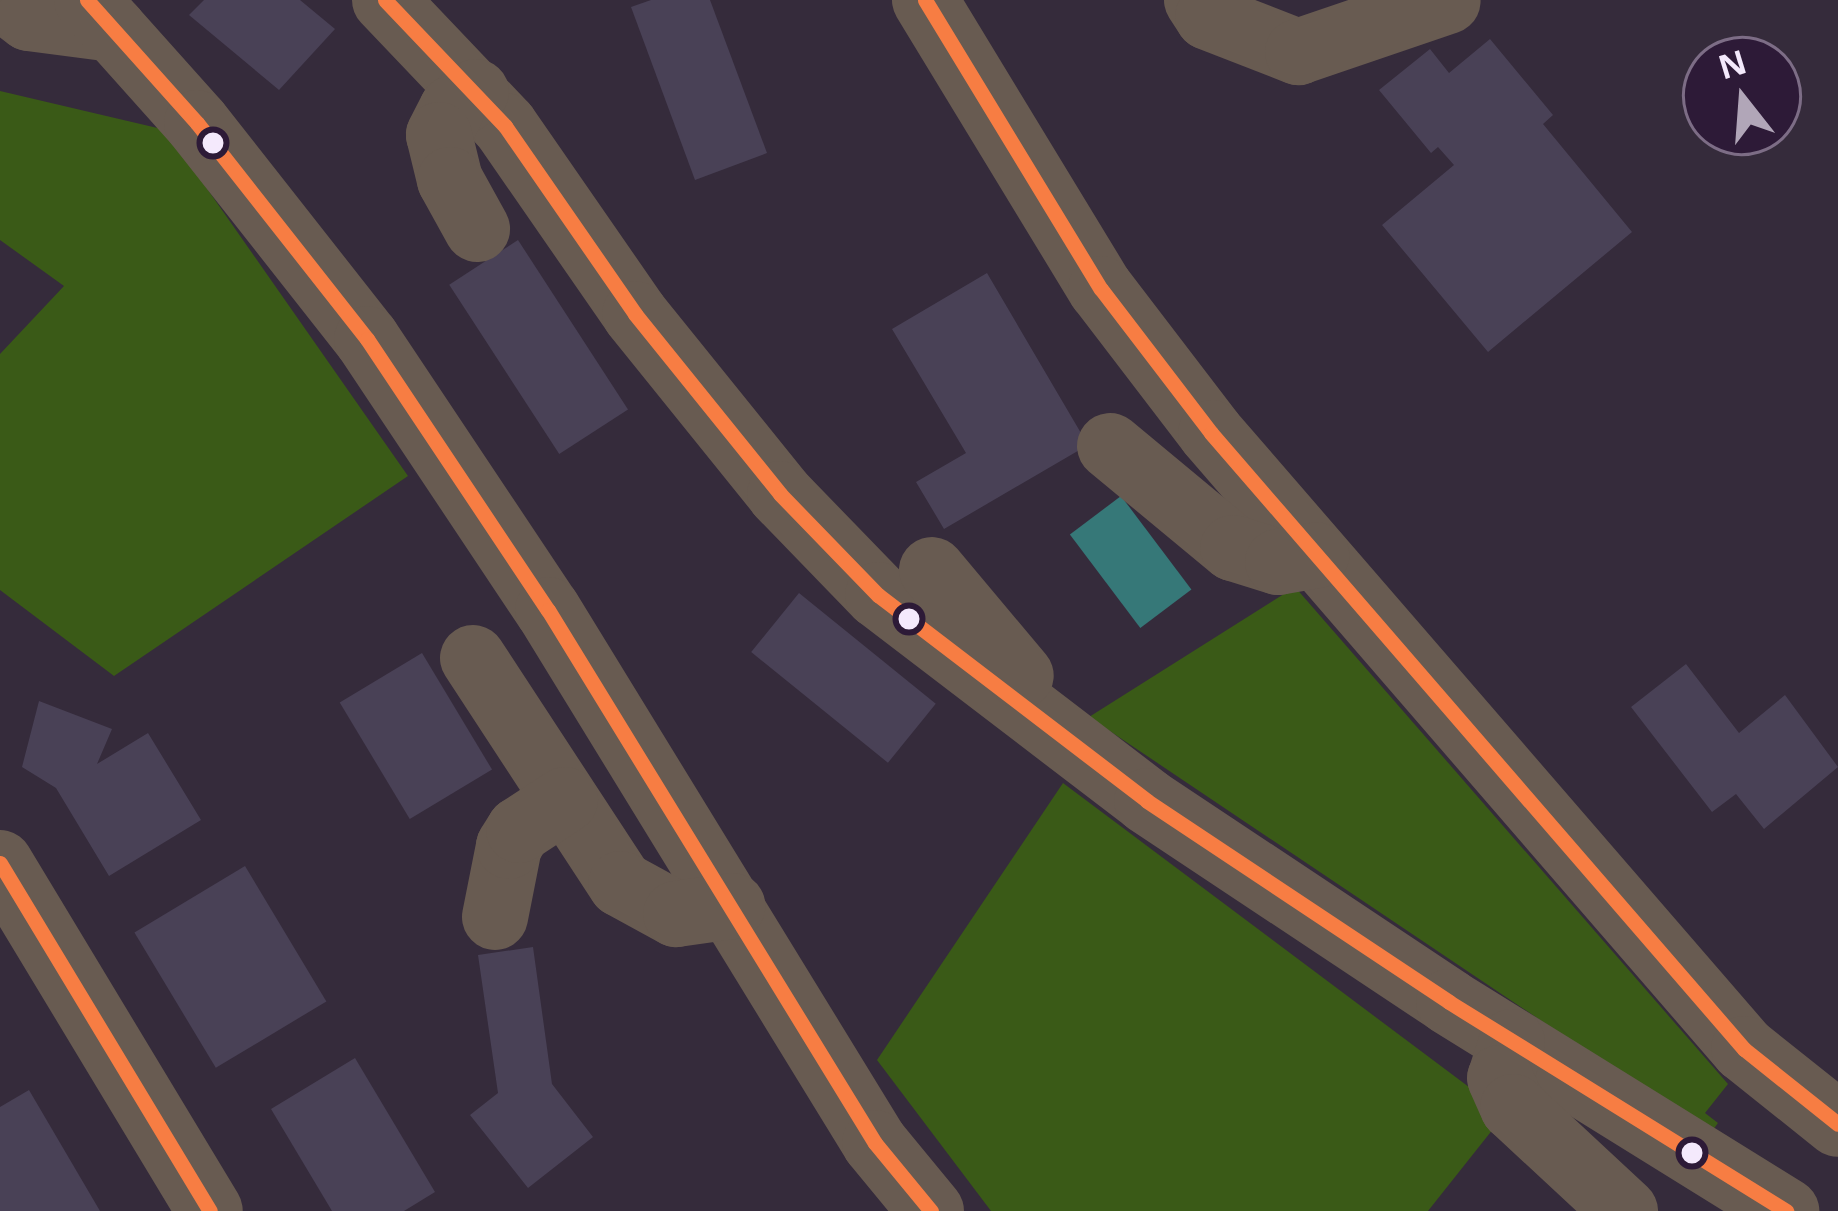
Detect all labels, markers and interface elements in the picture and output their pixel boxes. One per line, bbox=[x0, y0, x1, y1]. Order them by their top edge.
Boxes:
north arrow bbox=[1682, 36, 1802, 156]
text: N bbox=[1713, 39, 1752, 89]
unlabelled marker bbox=[202, 132, 224, 154]
unlabelled marker bbox=[898, 608, 920, 630]
unlabelled marker bbox=[1681, 1142, 1703, 1164]

